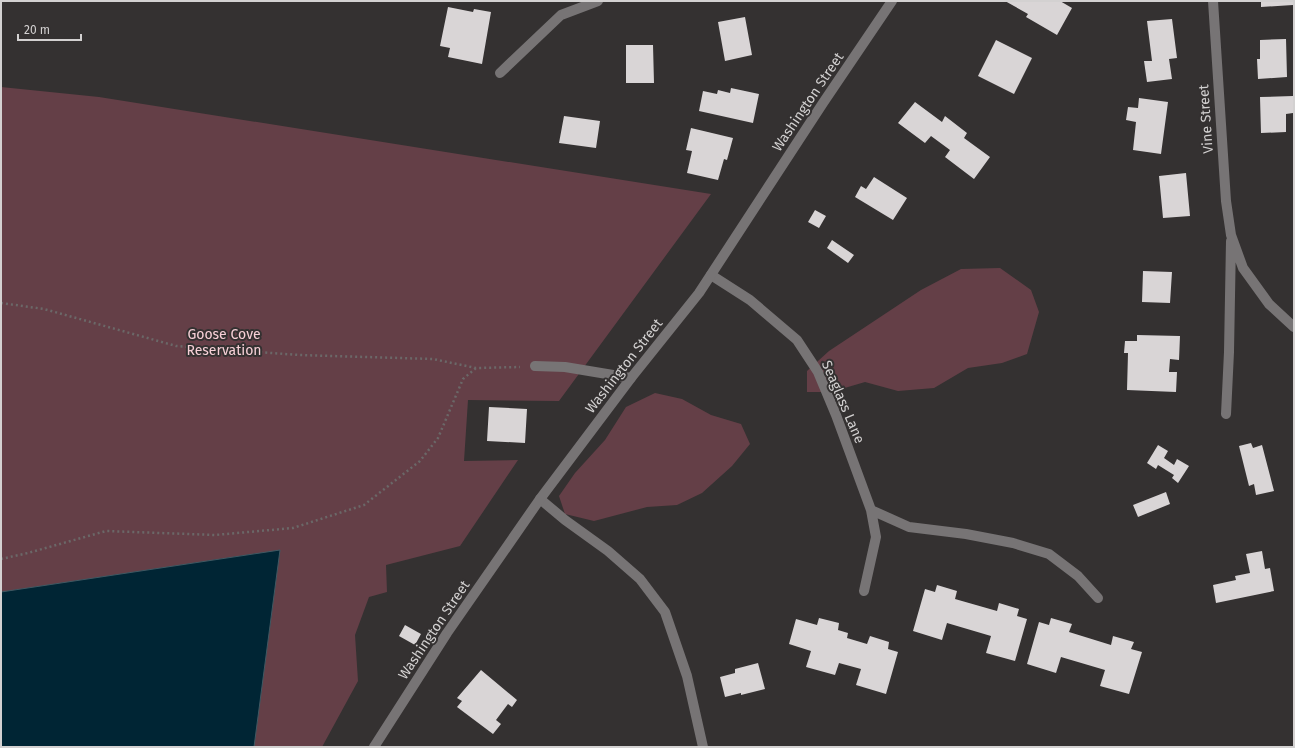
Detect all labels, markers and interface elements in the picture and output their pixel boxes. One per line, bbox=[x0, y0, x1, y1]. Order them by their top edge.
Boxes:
scale bar bbox=[18, 16, 81, 42]
text: 20 m bbox=[24, 23, 50, 37]
street label: Washington Street bbox=[769, 49, 848, 155]
street label: Vine Street bbox=[1195, 83, 1217, 154]
street label: Washington Street bbox=[582, 314, 667, 417]
park label: Goose Cove Reservation bbox=[186, 326, 262, 359]
street label: Seaglass Lane bbox=[818, 358, 868, 446]
street label: Washington Street bbox=[395, 577, 474, 683]

